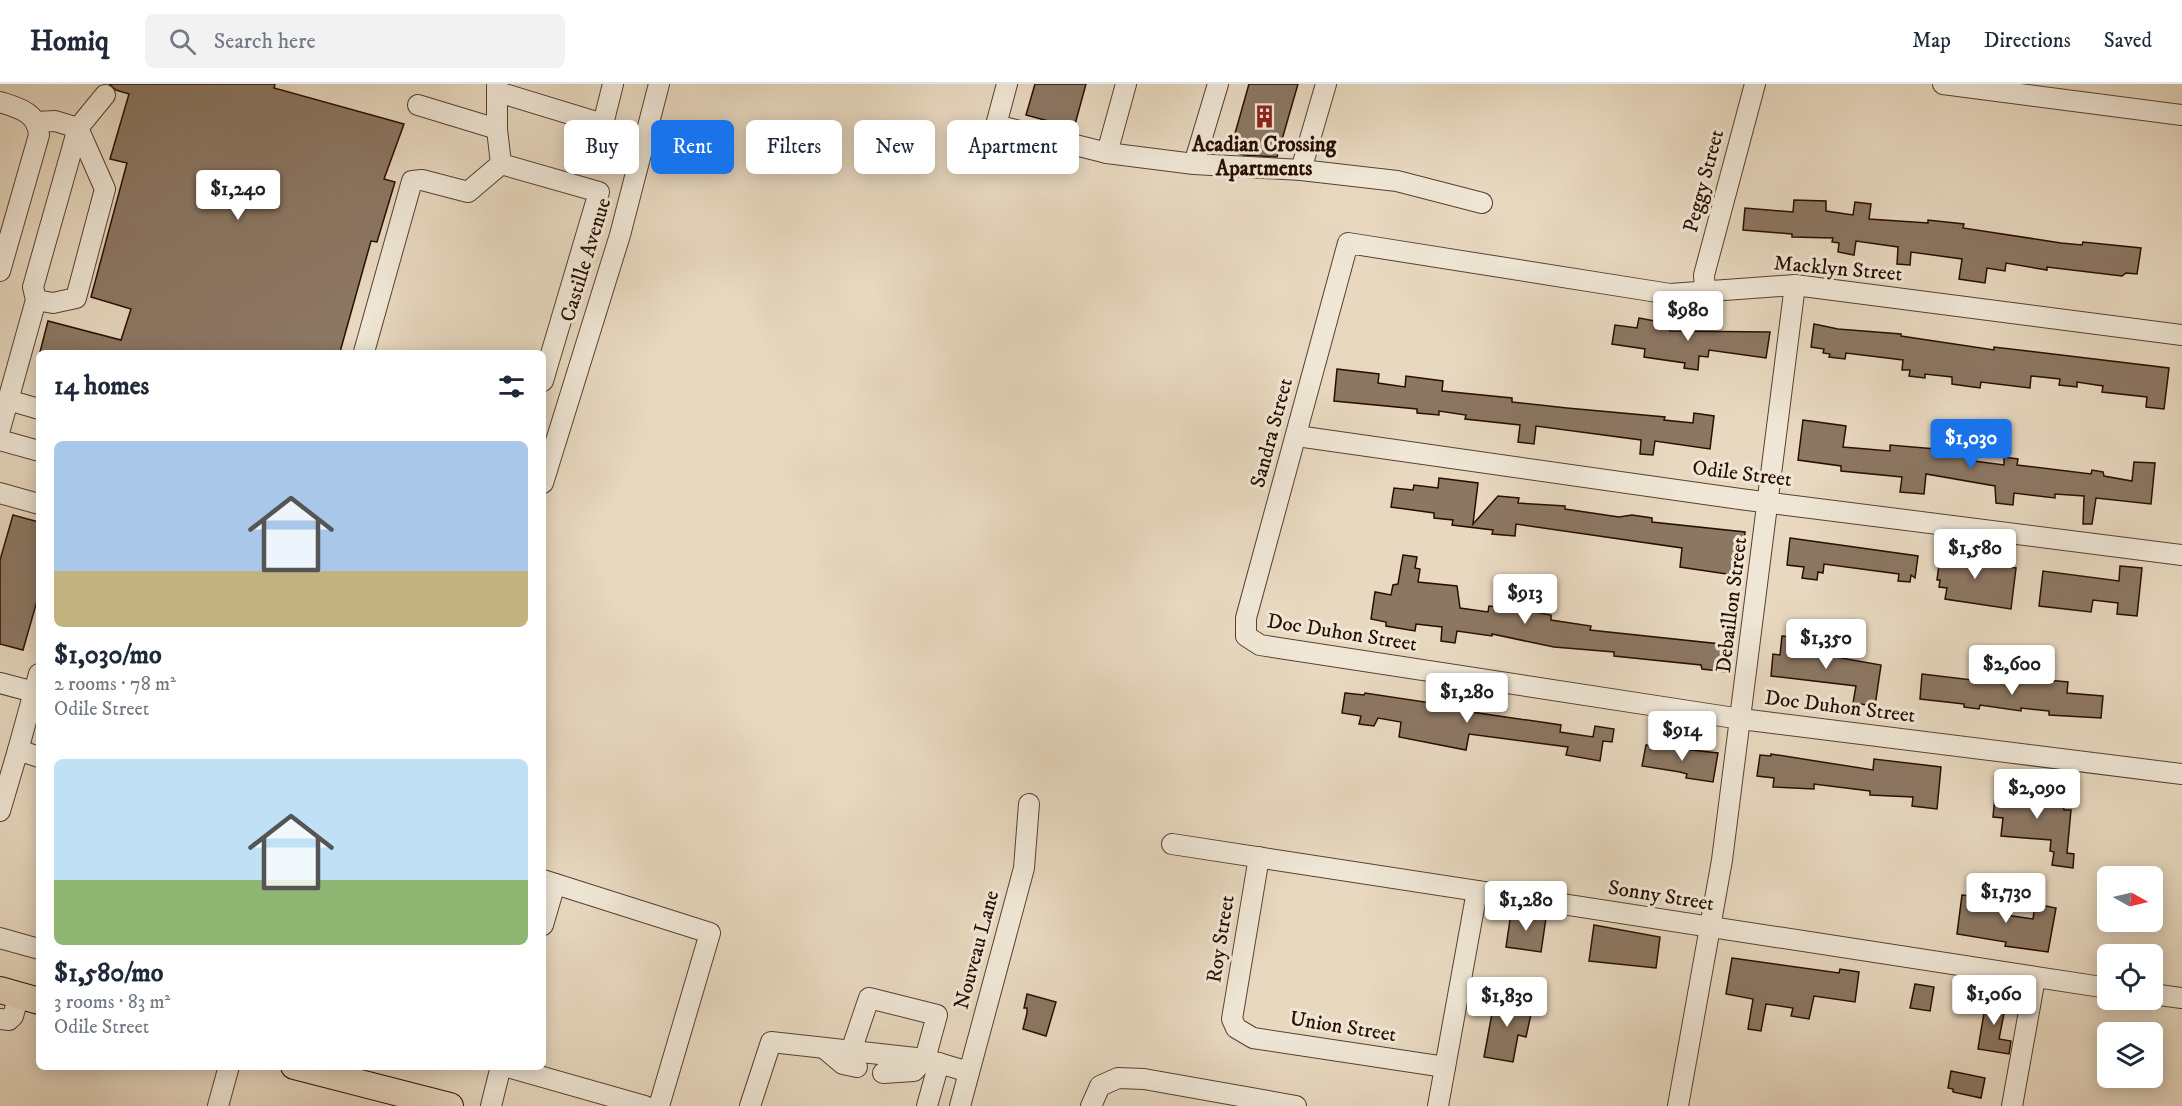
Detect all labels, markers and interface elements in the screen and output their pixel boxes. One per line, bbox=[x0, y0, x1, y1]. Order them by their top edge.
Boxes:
search box bbox=[145, 14, 565, 68]
text: Homiq bbox=[30, 24, 109, 59]
icon: search bbox=[166, 25, 199, 58]
text: Search here bbox=[214, 28, 316, 55]
text: Map bbox=[1912, 28, 1951, 54]
text: Directions bbox=[1984, 28, 2071, 54]
text: Saved bbox=[2104, 28, 2152, 54]
building icon: Acadian Crossing Apartments bbox=[1251, 104, 1277, 130]
chip: Buy bbox=[564, 120, 639, 174]
chip: Rent bbox=[651, 120, 734, 174]
chip: Filters bbox=[746, 120, 842, 174]
chip: New bbox=[854, 120, 935, 174]
chip: Apartment bbox=[947, 120, 1079, 174]
street label: Peggy Street bbox=[1678, 126, 1730, 235]
place label: Acadian Crossing Apartments bbox=[1191, 132, 1337, 182]
pin: $1,240 bbox=[189, 170, 287, 221]
text: $1,240 bbox=[210, 177, 266, 202]
street label: Castille Avenue bbox=[555, 195, 617, 325]
street label: Macklyn Street bbox=[1773, 250, 1904, 288]
pin: $980 bbox=[1652, 291, 1724, 342]
text: $980 bbox=[1667, 298, 1709, 323]
text: 14 homes bbox=[54, 370, 149, 403]
icon: filters bbox=[495, 370, 528, 403]
street label: Sandra Street bbox=[1245, 375, 1299, 491]
pin: $1,030 bbox=[1922, 419, 2020, 470]
text: $1,030 bbox=[1945, 426, 1997, 451]
street label: Odile Street bbox=[1691, 455, 1793, 493]
icon: home bbox=[237, 480, 345, 588]
pin: $1,580 bbox=[1926, 529, 2024, 580]
street label: Debaillon Street bbox=[1711, 535, 1753, 674]
text: $1,580 bbox=[1948, 536, 2002, 561]
pin: $913 bbox=[1489, 574, 1561, 625]
text: $913 bbox=[1507, 581, 1543, 606]
street label: Doc Duhon Street bbox=[1265, 608, 1419, 658]
pin: $1,350 bbox=[1777, 619, 1875, 670]
text: $1,350 bbox=[1800, 626, 1852, 651]
text: $1,030/mo bbox=[54, 639, 162, 672]
pin: $2,600 bbox=[1963, 645, 2061, 696]
text: $2,600 bbox=[1983, 652, 2041, 677]
text: 2 rooms · 78 m² bbox=[54, 672, 176, 697]
pin: $1,280 bbox=[1418, 673, 1516, 724]
text: $1,280 bbox=[1440, 680, 1494, 705]
street label: Doc Duhon Street bbox=[1763, 685, 1917, 729]
text: Odile Street bbox=[54, 697, 149, 722]
pin: $914 bbox=[1646, 711, 1718, 762]
text: $914 bbox=[1662, 718, 1702, 743]
pin: $2,090 bbox=[1988, 769, 2086, 820]
text: $2,090 bbox=[2008, 776, 2066, 801]
icon: home bbox=[237, 798, 345, 906]
north arrow bbox=[2097, 866, 2163, 932]
map controls bbox=[2097, 866, 2163, 1088]
pin: $1,730 bbox=[1957, 873, 2055, 924]
street label: Sonny Street bbox=[1606, 875, 1716, 917]
text: $1,730 bbox=[1980, 880, 2032, 905]
pin: $1,280 bbox=[1477, 881, 1575, 932]
street label: Nouveau Lane bbox=[949, 887, 1005, 1012]
text: $1,280 bbox=[1499, 888, 1553, 913]
street label: Roy Street bbox=[1201, 893, 1241, 985]
button: locate bbox=[2097, 944, 2163, 1010]
text: $1,580/mo bbox=[54, 957, 163, 990]
pin: $1,060 bbox=[1945, 975, 2043, 1026]
pin: $1,830 bbox=[1458, 977, 1556, 1028]
text: $1,060 bbox=[1966, 982, 2022, 1007]
text: $1,830 bbox=[1481, 984, 1533, 1009]
text: 3 rooms · 83 m² bbox=[54, 990, 170, 1015]
street label: Union Street bbox=[1288, 1006, 1398, 1048]
text: Odile Street bbox=[54, 1015, 149, 1040]
button: layers bbox=[2097, 1022, 2163, 1088]

